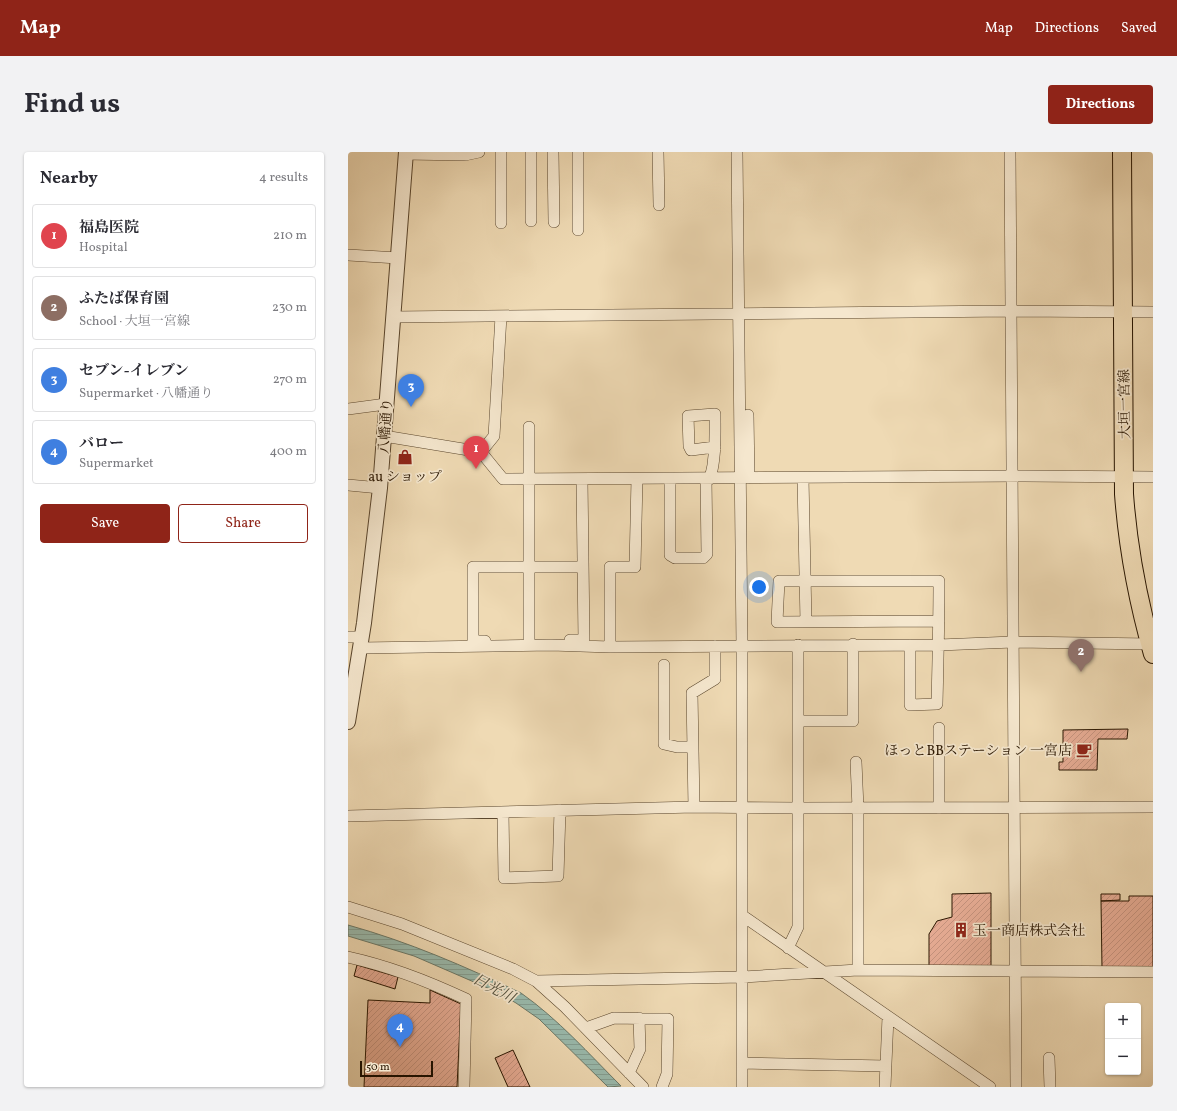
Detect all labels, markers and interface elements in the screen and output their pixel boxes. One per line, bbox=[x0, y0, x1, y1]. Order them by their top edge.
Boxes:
text: Map bbox=[20, 15, 61, 41]
text: Map bbox=[985, 19, 1013, 38]
text: Directions bbox=[1035, 19, 1099, 38]
text: Saved bbox=[1121, 19, 1157, 38]
text: Find us bbox=[24, 85, 120, 124]
button: Directions bbox=[1048, 85, 1153, 124]
text: Nearby bbox=[40, 167, 98, 190]
text: 4 results bbox=[259, 169, 308, 187]
text: 福島医院 bbox=[79, 218, 139, 239]
text: 1 bbox=[51, 227, 57, 245]
text: 210 m bbox=[273, 227, 307, 245]
text: Hospital bbox=[79, 239, 128, 257]
text: ふたば保育園 bbox=[79, 289, 169, 310]
text: 2 bbox=[51, 299, 57, 317]
text: 230 m bbox=[272, 299, 307, 317]
text: School · 大垣一宮線 bbox=[79, 313, 190, 331]
text: セブン-イレブン bbox=[79, 361, 189, 382]
street label: 大垣一宮線 bbox=[1115, 369, 1136, 439]
text: 3 bbox=[51, 371, 57, 389]
text: 270 m bbox=[273, 371, 307, 389]
pin: 3 bbox=[398, 374, 424, 407]
text: Supermarket · 八幡通り bbox=[79, 385, 213, 403]
street label: 八幡通り bbox=[375, 398, 398, 455]
text: バロー bbox=[79, 434, 124, 455]
pin: 1 bbox=[463, 436, 489, 469]
text: 4 bbox=[50, 443, 58, 461]
text: 400 m bbox=[270, 443, 307, 461]
shop icon: au ショップ bbox=[396, 448, 414, 466]
text: Supermarket bbox=[79, 455, 154, 473]
place label: au ショップ bbox=[368, 468, 442, 487]
button: Save bbox=[40, 504, 170, 543]
button: Share bbox=[178, 504, 308, 543]
your location bbox=[749, 577, 769, 597]
pin: 2 bbox=[1068, 639, 1094, 672]
cafe icon: ほっとBBステーション 一宮店 bbox=[1075, 741, 1093, 759]
place label: ほっとBBステーション 一宮店 bbox=[885, 742, 1072, 761]
building icon: 玉一商店株式会社 bbox=[952, 921, 970, 939]
place label: 玉一商店株式会社 bbox=[973, 922, 1085, 941]
water label: 日光川 bbox=[468, 969, 520, 1010]
map controls bbox=[1105, 1003, 1141, 1075]
button: + bbox=[1105, 1003, 1141, 1039]
pin: 4 bbox=[387, 1014, 413, 1047]
button: − bbox=[1105, 1039, 1141, 1075]
scale bar bbox=[360, 1059, 433, 1078]
text: 50 m bbox=[366, 1060, 390, 1075]

